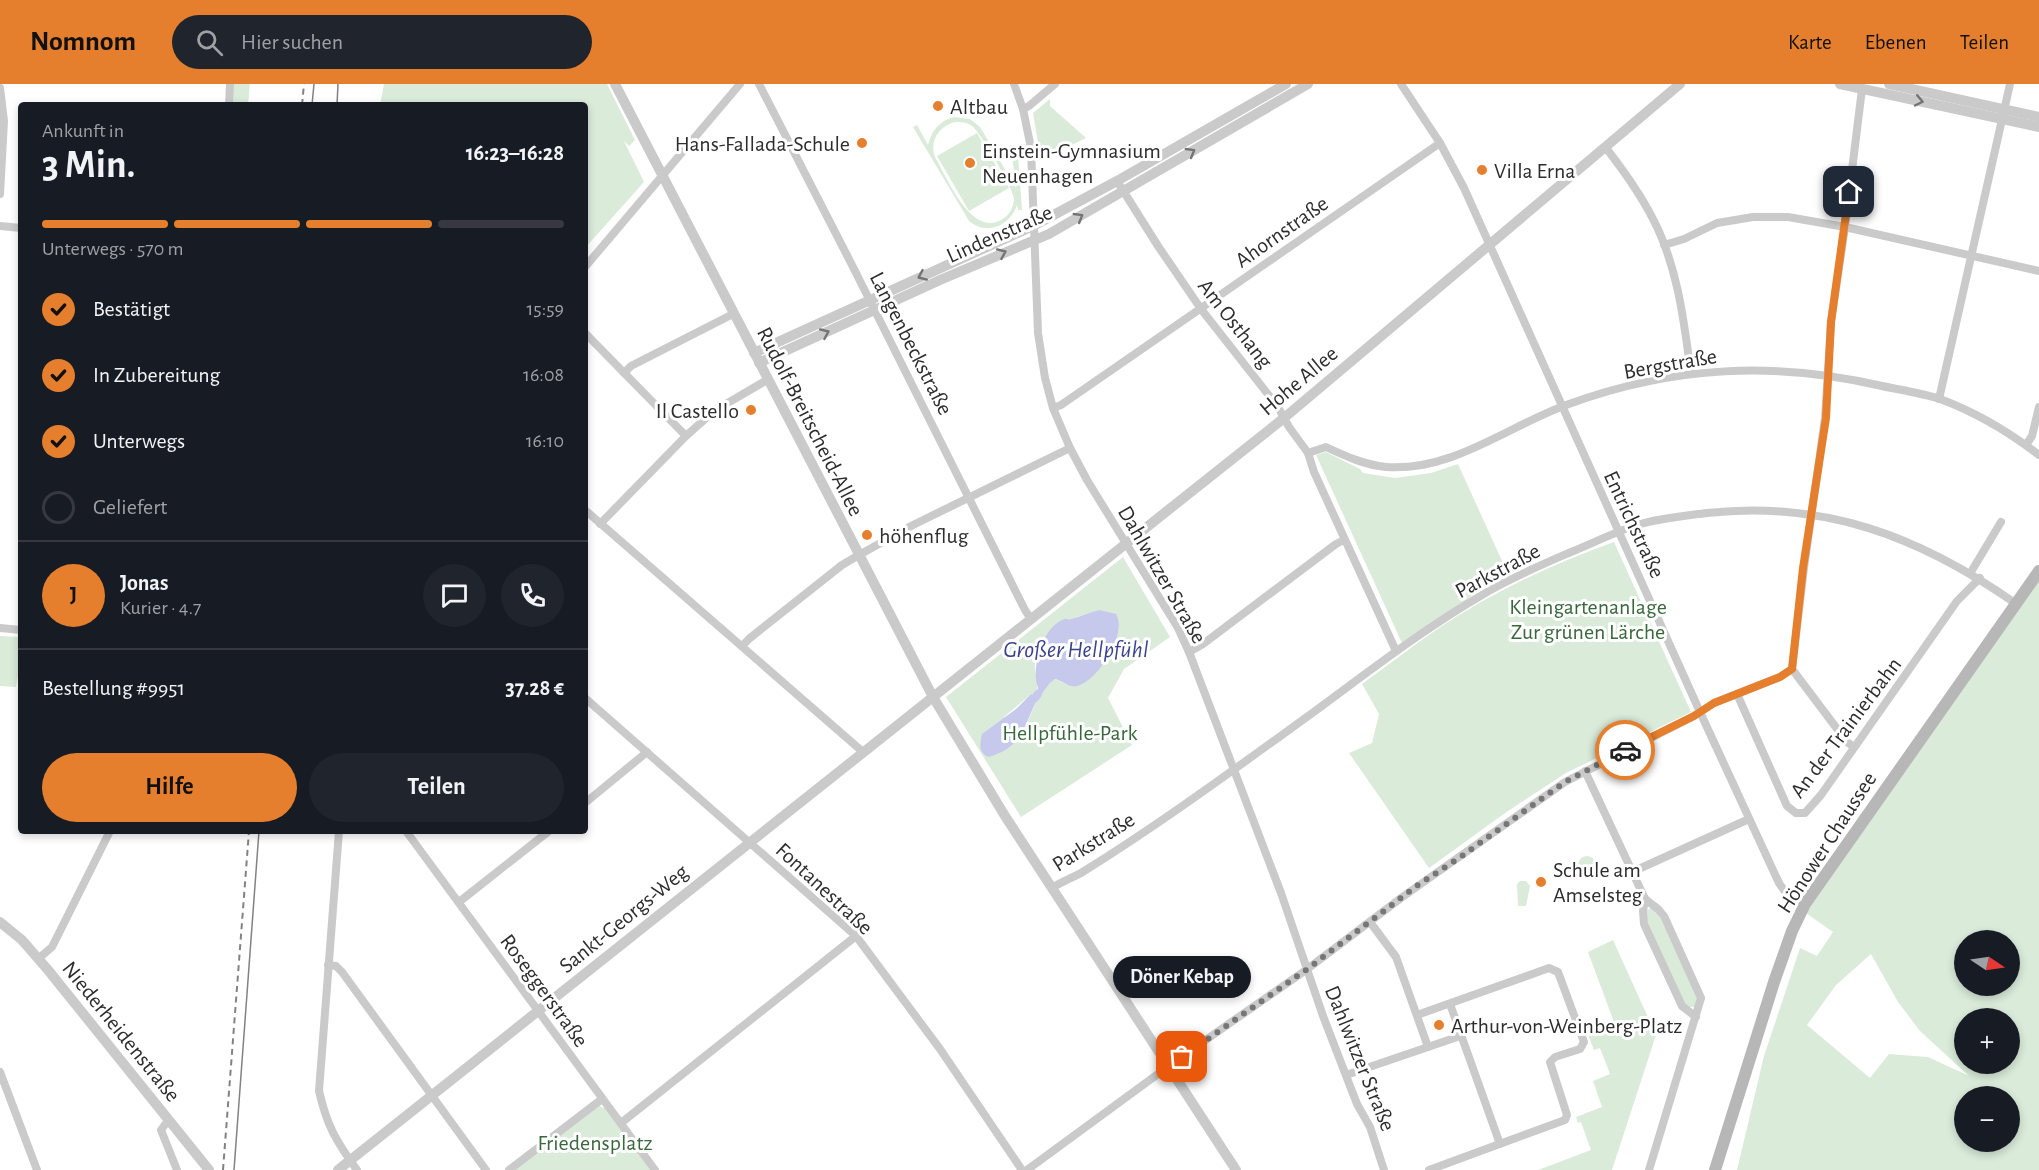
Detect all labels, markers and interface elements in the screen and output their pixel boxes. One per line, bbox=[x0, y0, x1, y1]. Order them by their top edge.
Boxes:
search box bbox=[172, 15, 592, 69]
icon: search bbox=[193, 26, 226, 59]
text: Nomnom bbox=[30, 28, 136, 56]
text: Hier suchen bbox=[241, 31, 343, 53]
text: Karte bbox=[1788, 32, 1832, 53]
text: Ebenen bbox=[1865, 32, 1927, 53]
text: Teilen bbox=[1960, 32, 2009, 53]
one-way arrow bbox=[1914, 94, 1924, 107]
place label: Altbau bbox=[950, 96, 1008, 118]
marker: Altbau bbox=[931, 99, 945, 113]
text: Ankunft in bbox=[42, 121, 124, 141]
place label: Hans-Fallada-Schule bbox=[675, 133, 850, 155]
marker: Hans-Fallada-Schule bbox=[855, 136, 869, 150]
place label: Einstein-Gymnasium Neuenhagen bbox=[982, 140, 1161, 187]
text: 16:23–16:28 bbox=[466, 142, 564, 164]
text: 3 Min. bbox=[42, 146, 136, 185]
one-way arrow bbox=[1185, 148, 1195, 159]
marker: Einstein-Gymnasium Neuenhagen bbox=[963, 156, 977, 170]
place label: Villa Erna bbox=[1494, 160, 1575, 182]
marker: Villa Erna bbox=[1475, 163, 1489, 177]
pin bbox=[1823, 166, 1874, 217]
icon: home bbox=[1832, 175, 1865, 208]
street label: Ahornstraße bbox=[1231, 192, 1332, 272]
street label: Lindenstraße bbox=[943, 201, 1056, 267]
one-way arrow bbox=[1073, 212, 1083, 224]
text: Unterwegs · 570 m bbox=[42, 239, 184, 259]
one-way arrow bbox=[996, 248, 1007, 260]
street label: Langenbeckstraße bbox=[866, 268, 957, 418]
one-way arrow bbox=[918, 268, 929, 280]
street label: Am Osthang bbox=[1194, 275, 1277, 372]
icon: check bbox=[42, 293, 75, 326]
text: Bestätigt bbox=[93, 298, 170, 320]
text: 15:59 bbox=[526, 299, 564, 319]
street label: Rudolf-Breitscheid-Allee bbox=[753, 323, 867, 520]
one-way arrow bbox=[818, 328, 829, 340]
street label: Hohe Allee bbox=[1255, 342, 1342, 420]
street label: Bergstraße bbox=[1622, 345, 1718, 383]
icon: check bbox=[42, 359, 75, 392]
text: In Zubereitung bbox=[93, 364, 220, 386]
text: 16:08 bbox=[523, 365, 564, 385]
place label: Il Castello bbox=[656, 400, 739, 422]
marker: Il Castello bbox=[744, 403, 758, 417]
icon: check bbox=[42, 425, 75, 458]
text: Unterwegs bbox=[93, 430, 185, 452]
text: 16:10 bbox=[526, 431, 564, 451]
street label: Entrichstraße bbox=[1600, 467, 1668, 581]
text: Geliefert bbox=[93, 496, 167, 518]
street label: Dahlwitzer Straße bbox=[1114, 502, 1210, 647]
place label: höhenflug bbox=[879, 525, 969, 547]
marker: höhenflug bbox=[860, 528, 874, 542]
street label: Parkstraße bbox=[1451, 539, 1543, 602]
button: chat bbox=[423, 564, 486, 627]
button: phone bbox=[501, 564, 564, 627]
text: Jonas bbox=[120, 572, 168, 594]
text: J bbox=[70, 584, 77, 606]
park label: Kleingartenanlage Zur grünen Lärche bbox=[1509, 596, 1667, 643]
text: Kurier · 4.7 bbox=[120, 598, 201, 618]
water label: Großer Hellpfühl bbox=[1003, 638, 1149, 662]
street label: An der Trainierbahn bbox=[1786, 653, 1906, 802]
text: Bestellung #9951 bbox=[42, 677, 185, 699]
text: 37.28 € bbox=[505, 677, 564, 699]
courier bbox=[1595, 720, 1655, 780]
park label: Hellpfühle-Park bbox=[1002, 722, 1138, 744]
icon: car bbox=[1609, 734, 1642, 767]
button: Hilfe bbox=[42, 753, 297, 822]
button: Teilen bbox=[309, 753, 564, 822]
street label: Hönower Chaussee bbox=[1773, 768, 1881, 917]
street label: Parkstraße bbox=[1048, 808, 1139, 876]
street label: Fontanestraße bbox=[772, 839, 877, 939]
place label: Schule am Amselsteg bbox=[1553, 859, 1643, 906]
street label: Sankt-Georgs-Weg bbox=[555, 860, 692, 977]
marker: Schule am Amselsteg bbox=[1534, 875, 1548, 889]
street label: Roseggerstraße bbox=[496, 930, 592, 1051]
north arrow bbox=[1954, 930, 2020, 996]
map controls bbox=[1954, 930, 2020, 1152]
callout: Döner Kebap bbox=[1113, 955, 1251, 997]
street label: Niederheidenstraße bbox=[58, 957, 184, 1106]
text: Döner Kebap bbox=[1130, 967, 1234, 987]
street label: Dahlwitzer Straße bbox=[1321, 982, 1399, 1134]
button: + bbox=[1954, 1008, 2020, 1074]
place label: Arthur-von-Weinberg-Platz bbox=[1451, 1015, 1682, 1037]
marker: Arthur-von-Weinberg-Platz bbox=[1432, 1018, 1446, 1032]
pin bbox=[1156, 1031, 1207, 1082]
icon: bag bbox=[1165, 1040, 1198, 1073]
button: − bbox=[1954, 1086, 2020, 1152]
park label: Friedensplatz bbox=[537, 1132, 653, 1154]

